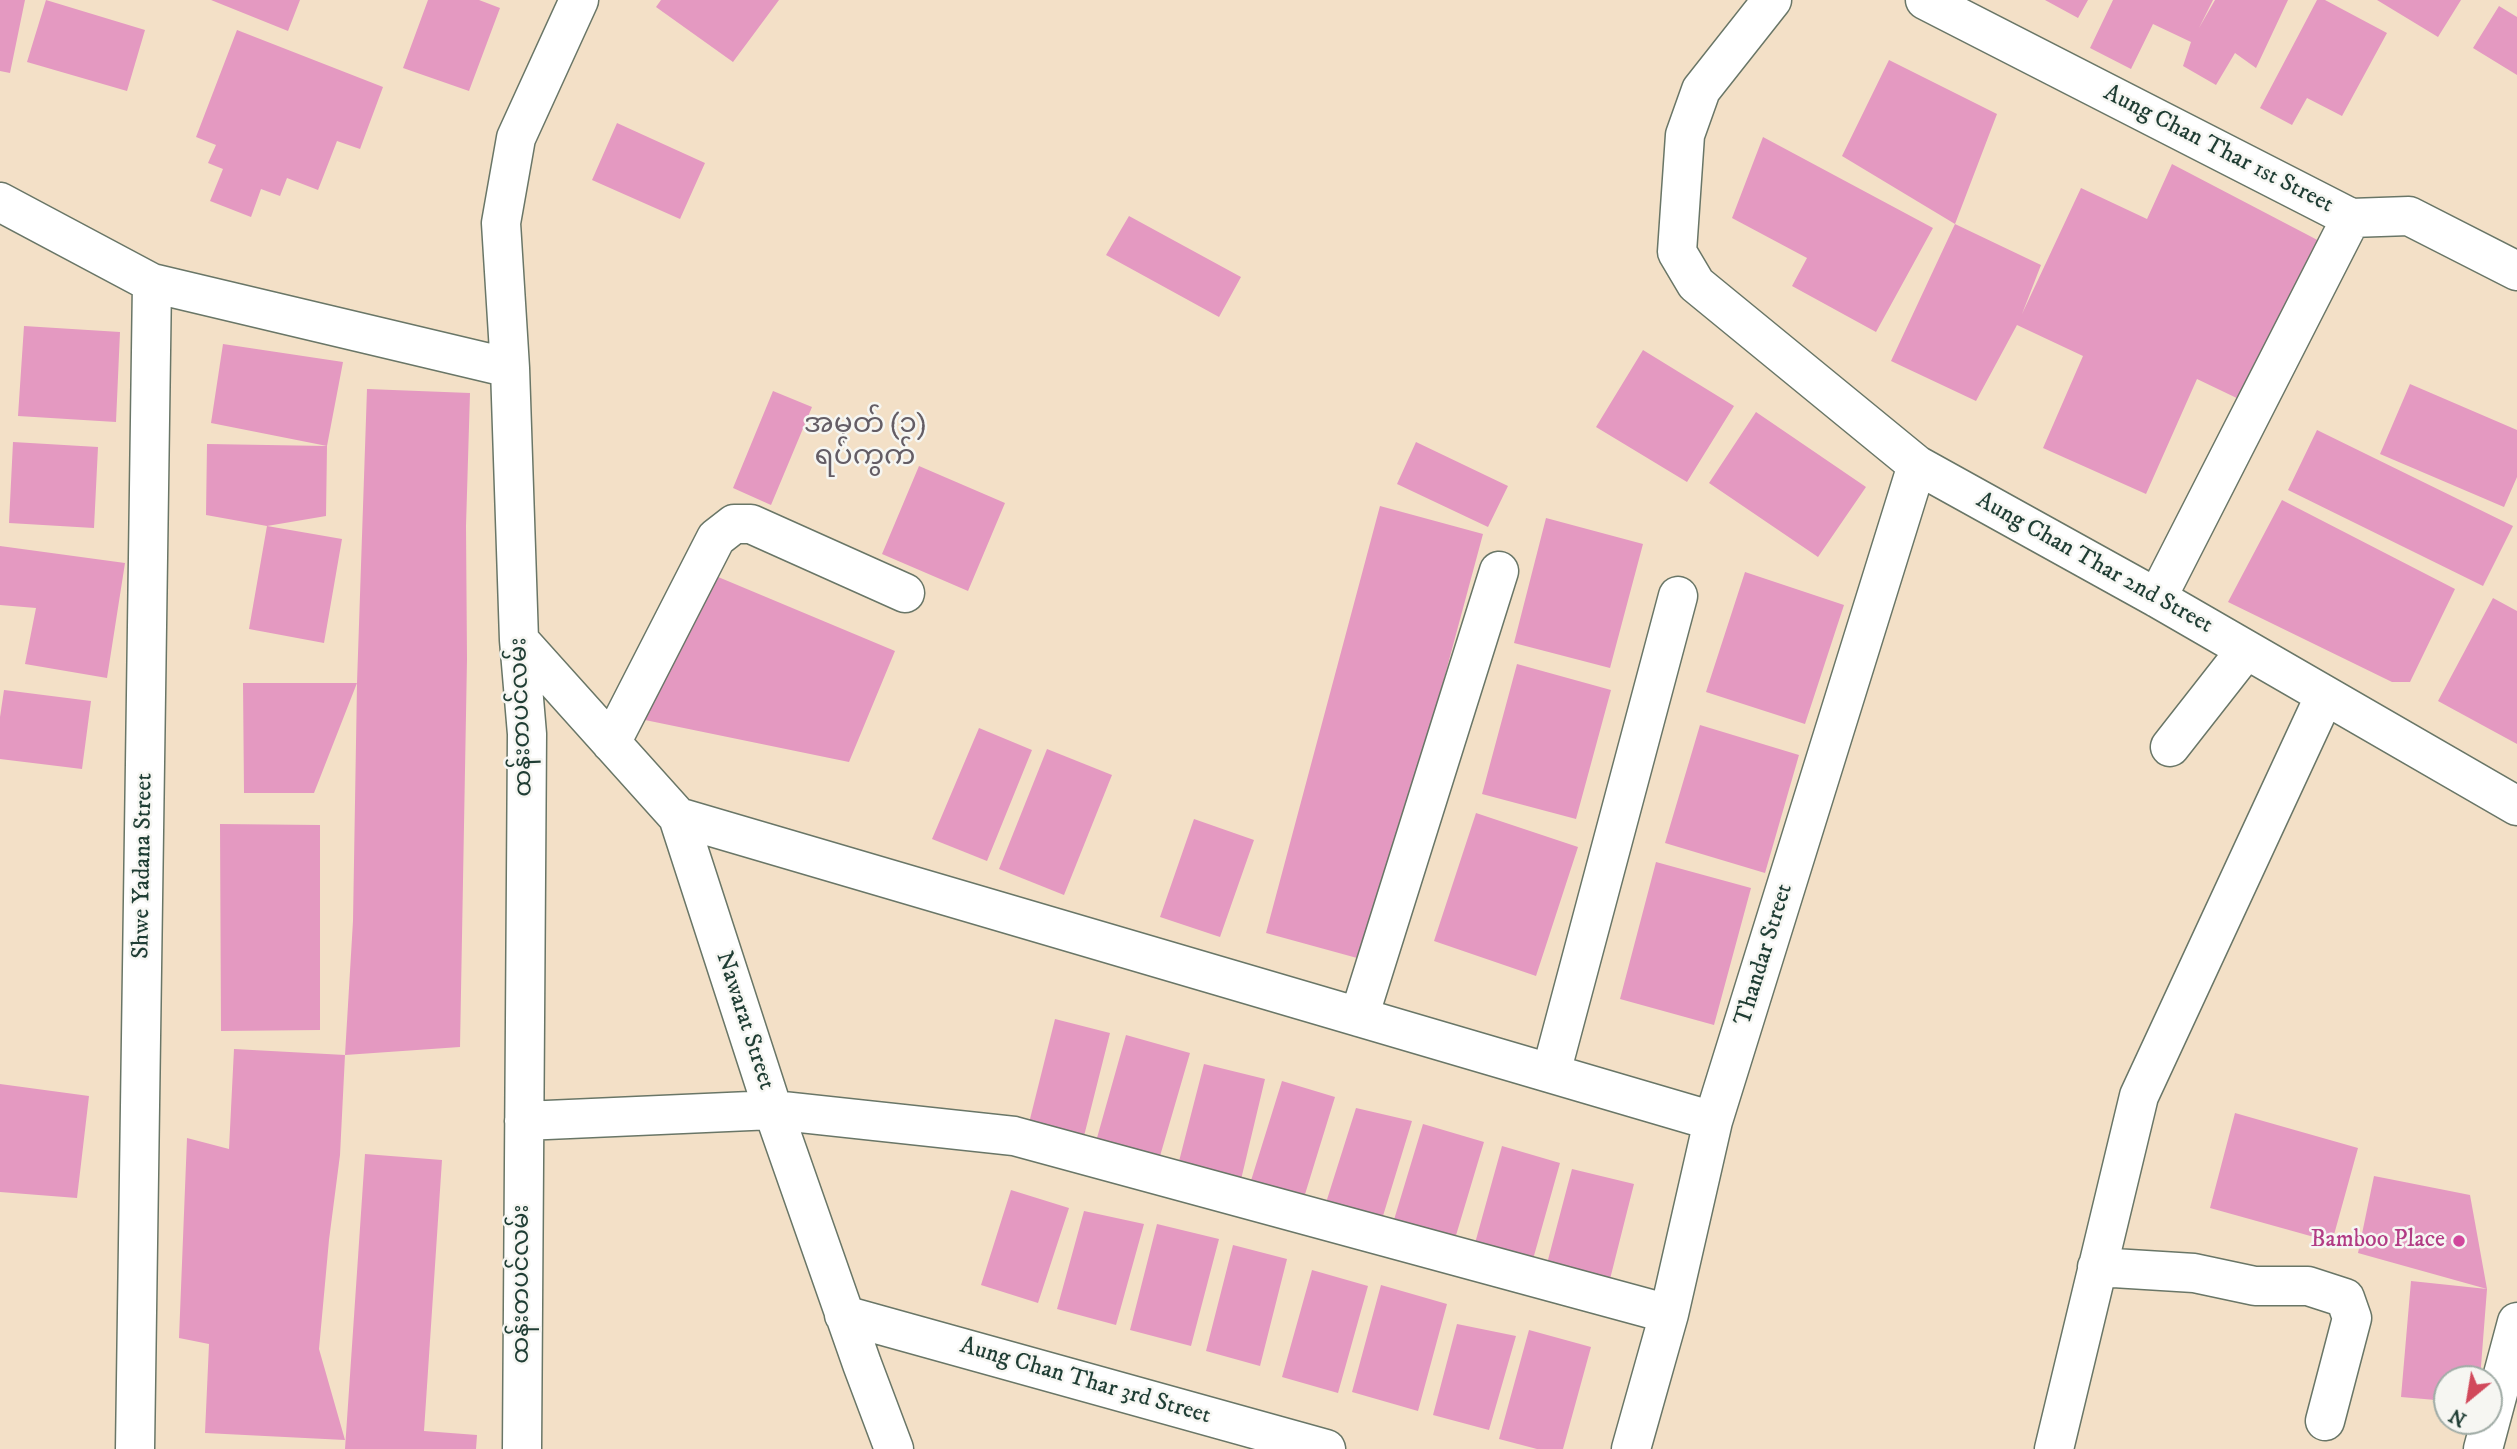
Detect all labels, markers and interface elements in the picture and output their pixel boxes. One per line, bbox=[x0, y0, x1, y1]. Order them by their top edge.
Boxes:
street label: Aung Chan Thar 1st Street bbox=[2098, 79, 2338, 221]
district label: အမှတ် (၁) ရပ်ကွက် bbox=[804, 409, 926, 475]
street label: Aung Chan Thar 2nd Street bbox=[1971, 487, 2217, 641]
street label: ထန်းတပင်လမ်း bbox=[506, 637, 540, 797]
street label: Shwe Yadana Street bbox=[128, 773, 160, 959]
street label: Thandar Street bbox=[1730, 881, 1800, 1029]
street label: Nawarat Street bbox=[708, 948, 780, 1094]
street label: ထန်းတပင်လမ်း bbox=[509, 1204, 537, 1364]
place label: Bamboo Place bbox=[2310, 1227, 2445, 1255]
marker: Bamboo Place bbox=[2451, 1233, 2467, 1249]
street label: Aung Chan Thar 3rd Street bbox=[956, 1332, 1214, 1432]
north arrow bbox=[2433, 1365, 2503, 1435]
text: N bbox=[2446, 1403, 2471, 1431]

